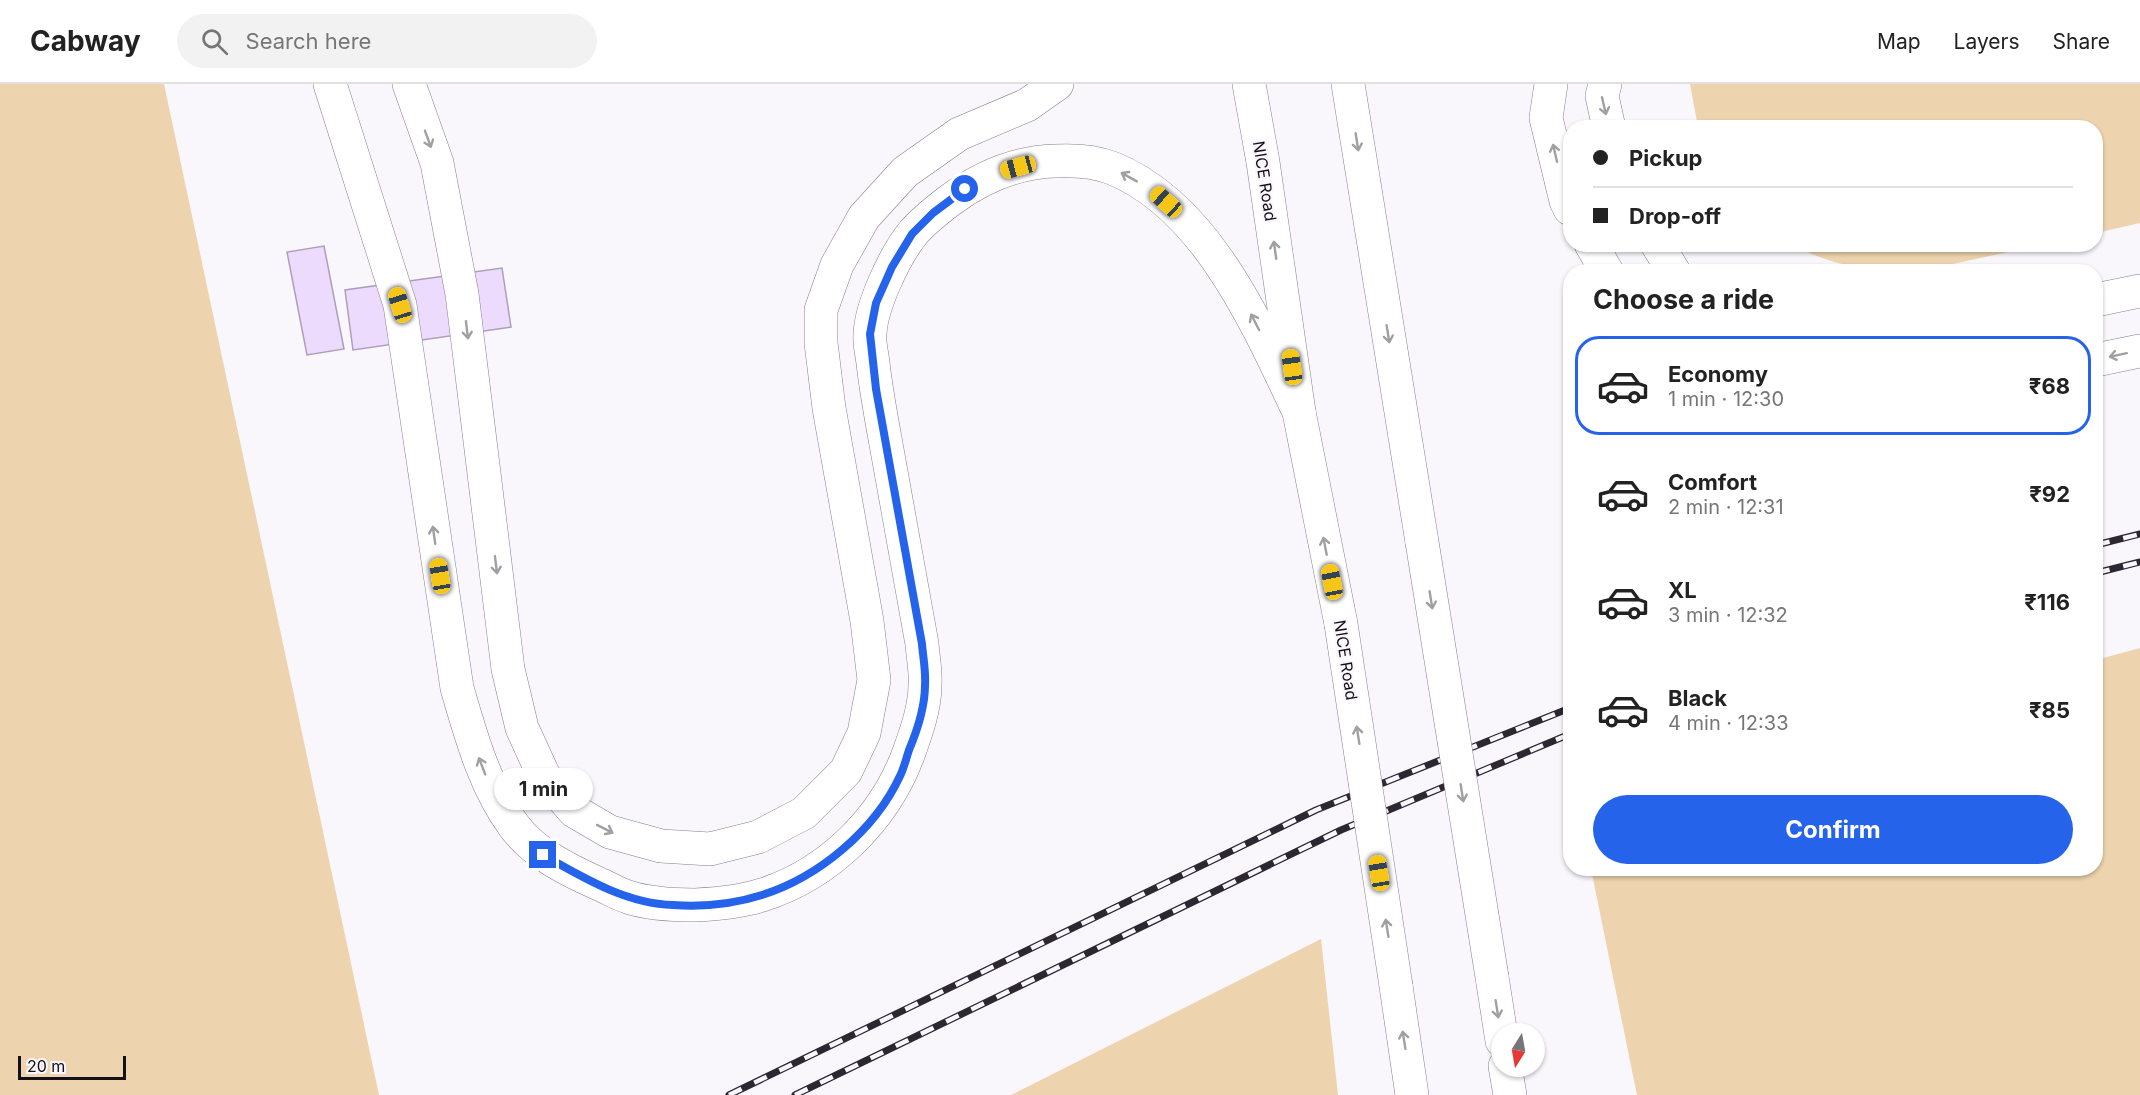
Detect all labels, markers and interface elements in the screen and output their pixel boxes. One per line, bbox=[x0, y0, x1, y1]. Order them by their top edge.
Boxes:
search box bbox=[177, 14, 597, 68]
text: Cabway bbox=[30, 24, 141, 58]
icon: search bbox=[198, 25, 231, 58]
text: Search here bbox=[246, 28, 371, 54]
text: Map bbox=[1877, 29, 1921, 54]
text: Layers bbox=[1954, 29, 2020, 54]
text: Share bbox=[2053, 29, 2110, 54]
one-way arrow bbox=[1599, 96, 1611, 115]
one-way arrow bbox=[424, 129, 435, 148]
one-way arrow bbox=[1352, 131, 1363, 151]
street label: NICE Road bbox=[1249, 140, 1281, 222]
one-way arrow bbox=[1548, 144, 1560, 163]
text: Pickup bbox=[1629, 145, 1703, 171]
car bbox=[998, 154, 1038, 180]
one-way arrow bbox=[1120, 171, 1138, 182]
route start bbox=[951, 175, 978, 202]
car bbox=[1147, 183, 1185, 221]
text: Drop-off bbox=[1629, 203, 1721, 229]
one-way arrow bbox=[1270, 241, 1281, 260]
text: Choose a ride bbox=[1593, 283, 1774, 316]
car bbox=[386, 285, 414, 325]
one-way arrow bbox=[1249, 313, 1260, 331]
one-way arrow bbox=[461, 319, 472, 339]
one-way arrow bbox=[1383, 324, 1394, 344]
car bbox=[1281, 348, 1303, 386]
one-way arrow bbox=[2108, 350, 2127, 362]
icon: car bbox=[1596, 359, 1650, 413]
text: Economy bbox=[1668, 361, 1768, 387]
text: ₹68 bbox=[2029, 373, 2070, 399]
text: 1 min · 12:30 bbox=[1668, 387, 1784, 411]
icon: car bbox=[1596, 467, 1650, 521]
text: Comfort bbox=[1668, 469, 1757, 495]
text: ₹92 bbox=[2029, 481, 2070, 507]
text: 2 min · 12:31 bbox=[1668, 495, 1784, 519]
one-way arrow bbox=[428, 525, 439, 545]
one-way arrow bbox=[1319, 537, 1331, 556]
one-way arrow bbox=[490, 555, 501, 575]
car bbox=[428, 557, 452, 595]
car bbox=[1320, 563, 1344, 601]
icon: car bbox=[1596, 575, 1650, 629]
text: XL bbox=[1668, 577, 1697, 603]
text: ₹116 bbox=[2024, 589, 2070, 615]
one-way arrow bbox=[1426, 590, 1437, 609]
text: 3 min · 12:32 bbox=[1668, 603, 1788, 627]
street label: NICE Road bbox=[1330, 619, 1362, 701]
icon: car bbox=[1596, 683, 1650, 737]
text: Black bbox=[1668, 685, 1727, 711]
text: ₹85 bbox=[2029, 697, 2070, 723]
text: 4 min · 12:33 bbox=[1668, 711, 1789, 735]
one-way arrow bbox=[1352, 726, 1363, 745]
one-way arrow bbox=[475, 757, 486, 776]
callout: 1 min bbox=[494, 768, 592, 810]
text: 1 min bbox=[519, 777, 568, 801]
one-way arrow bbox=[1457, 782, 1468, 802]
button: Confirm bbox=[1593, 795, 2073, 864]
one-way arrow bbox=[596, 823, 614, 835]
route end bbox=[529, 841, 556, 868]
car bbox=[1367, 854, 1391, 892]
one-way arrow bbox=[1382, 918, 1393, 938]
one-way arrow bbox=[1491, 998, 1502, 1018]
north arrow bbox=[1491, 1023, 1545, 1077]
map controls bbox=[1491, 1023, 1545, 1077]
one-way arrow bbox=[1399, 1031, 1410, 1051]
scale bar bbox=[18, 1053, 126, 1080]
text: 20 m bbox=[27, 1056, 65, 1076]

